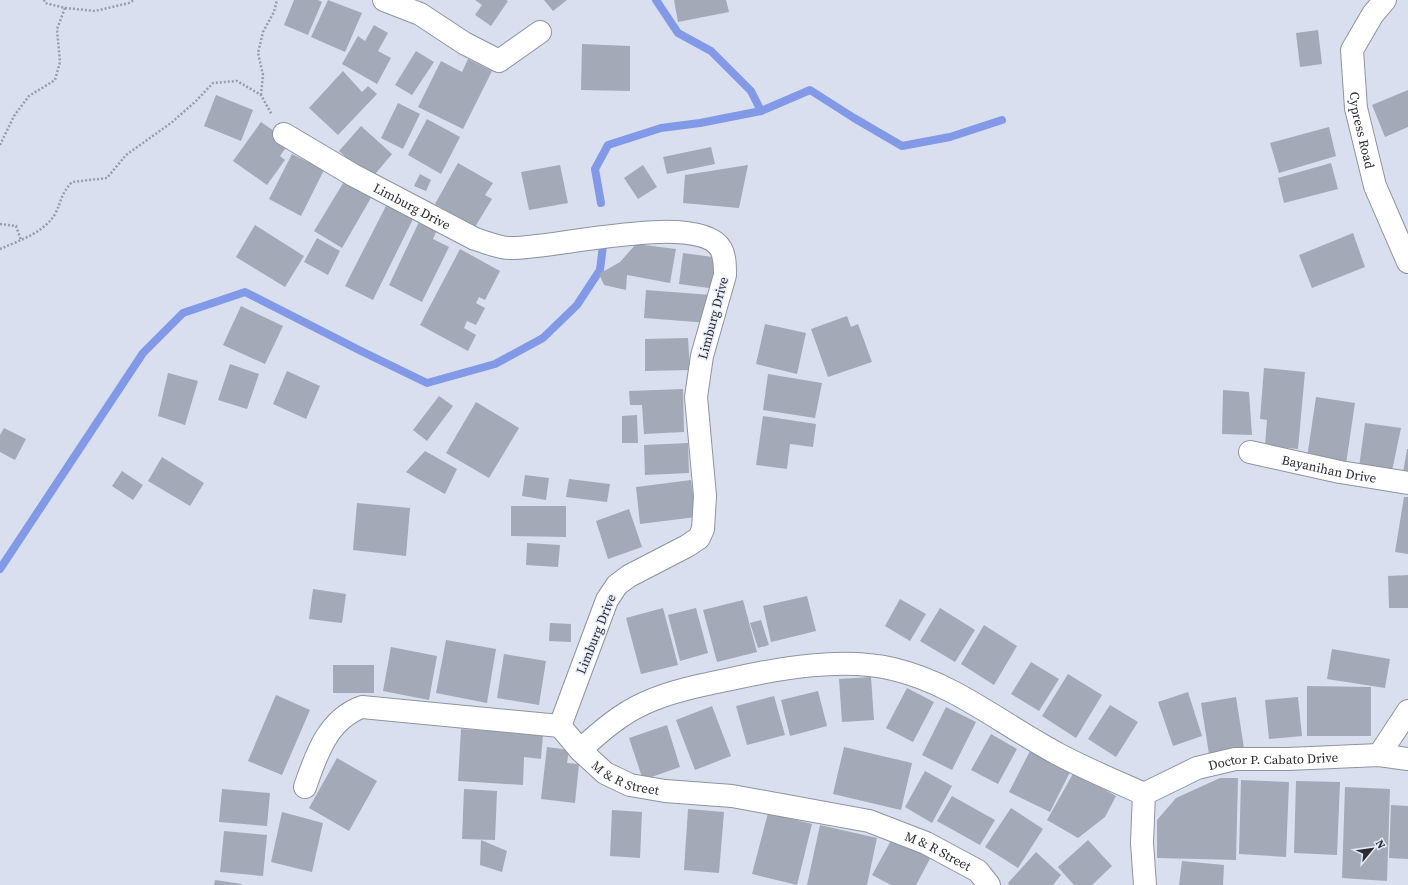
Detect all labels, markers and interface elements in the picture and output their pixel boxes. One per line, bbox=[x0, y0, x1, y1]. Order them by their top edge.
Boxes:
street label: Cypress Road bbox=[1346, 91, 1379, 171]
street label: Limburg Drive bbox=[371, 179, 454, 233]
street label: Limburg Drive bbox=[694, 275, 732, 361]
street label: Bayanihan Drive bbox=[1280, 451, 1378, 486]
street label: Limburg Drive bbox=[572, 591, 620, 676]
street label: Doctor P. Cabato Drive bbox=[1206, 748, 1339, 774]
street label: M & R Street bbox=[588, 756, 661, 798]
street label: M & R Street bbox=[902, 827, 975, 875]
north arrow bbox=[1352, 829, 1392, 869]
text: N bbox=[1372, 837, 1389, 852]

